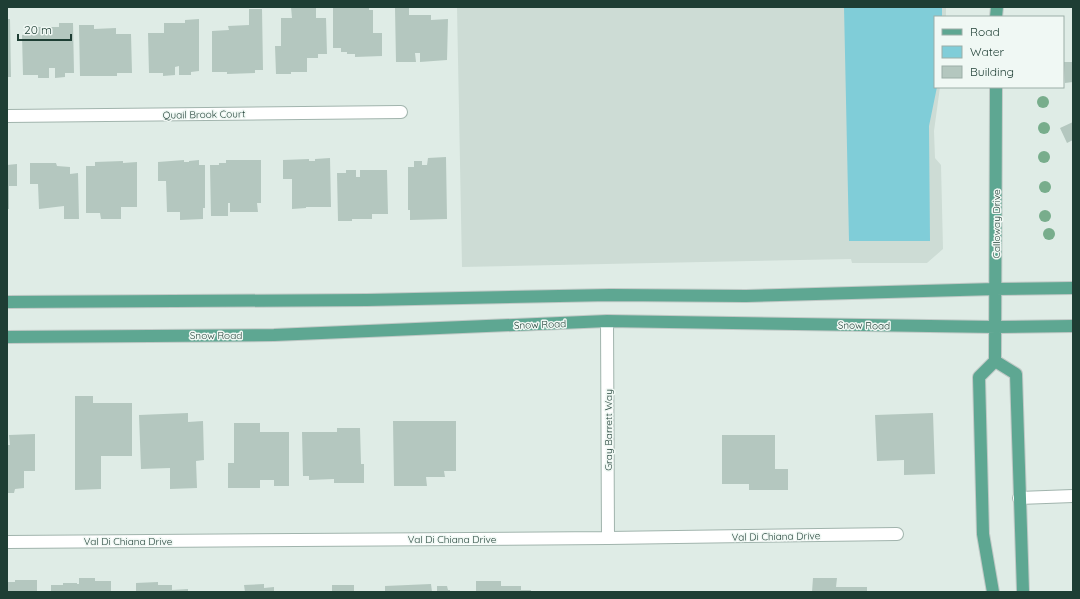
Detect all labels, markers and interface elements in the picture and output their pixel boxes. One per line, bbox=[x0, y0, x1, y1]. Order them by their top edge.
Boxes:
scale bar bbox=[18, 16, 71, 42]
legend bbox=[934, 16, 1064, 88]
text: 20 m bbox=[24, 22, 52, 37]
text: Road bbox=[970, 24, 1000, 39]
text: Water bbox=[970, 44, 1005, 59]
text: Building bbox=[970, 64, 1014, 79]
street label: Quail Brook Court bbox=[163, 107, 246, 122]
street label: Calloway Drive bbox=[990, 189, 1003, 259]
street label: Snow Road bbox=[514, 317, 566, 332]
street label: Snow Road bbox=[838, 319, 890, 332]
street label: Snow Road bbox=[190, 329, 242, 342]
street label: Gray Barrett Way bbox=[602, 389, 615, 471]
street label: Val Di Chiana Drive bbox=[732, 529, 821, 544]
street label: Val Di Chiana Drive bbox=[408, 533, 497, 546]
street label: Val Di Chiana Drive bbox=[84, 535, 173, 548]

